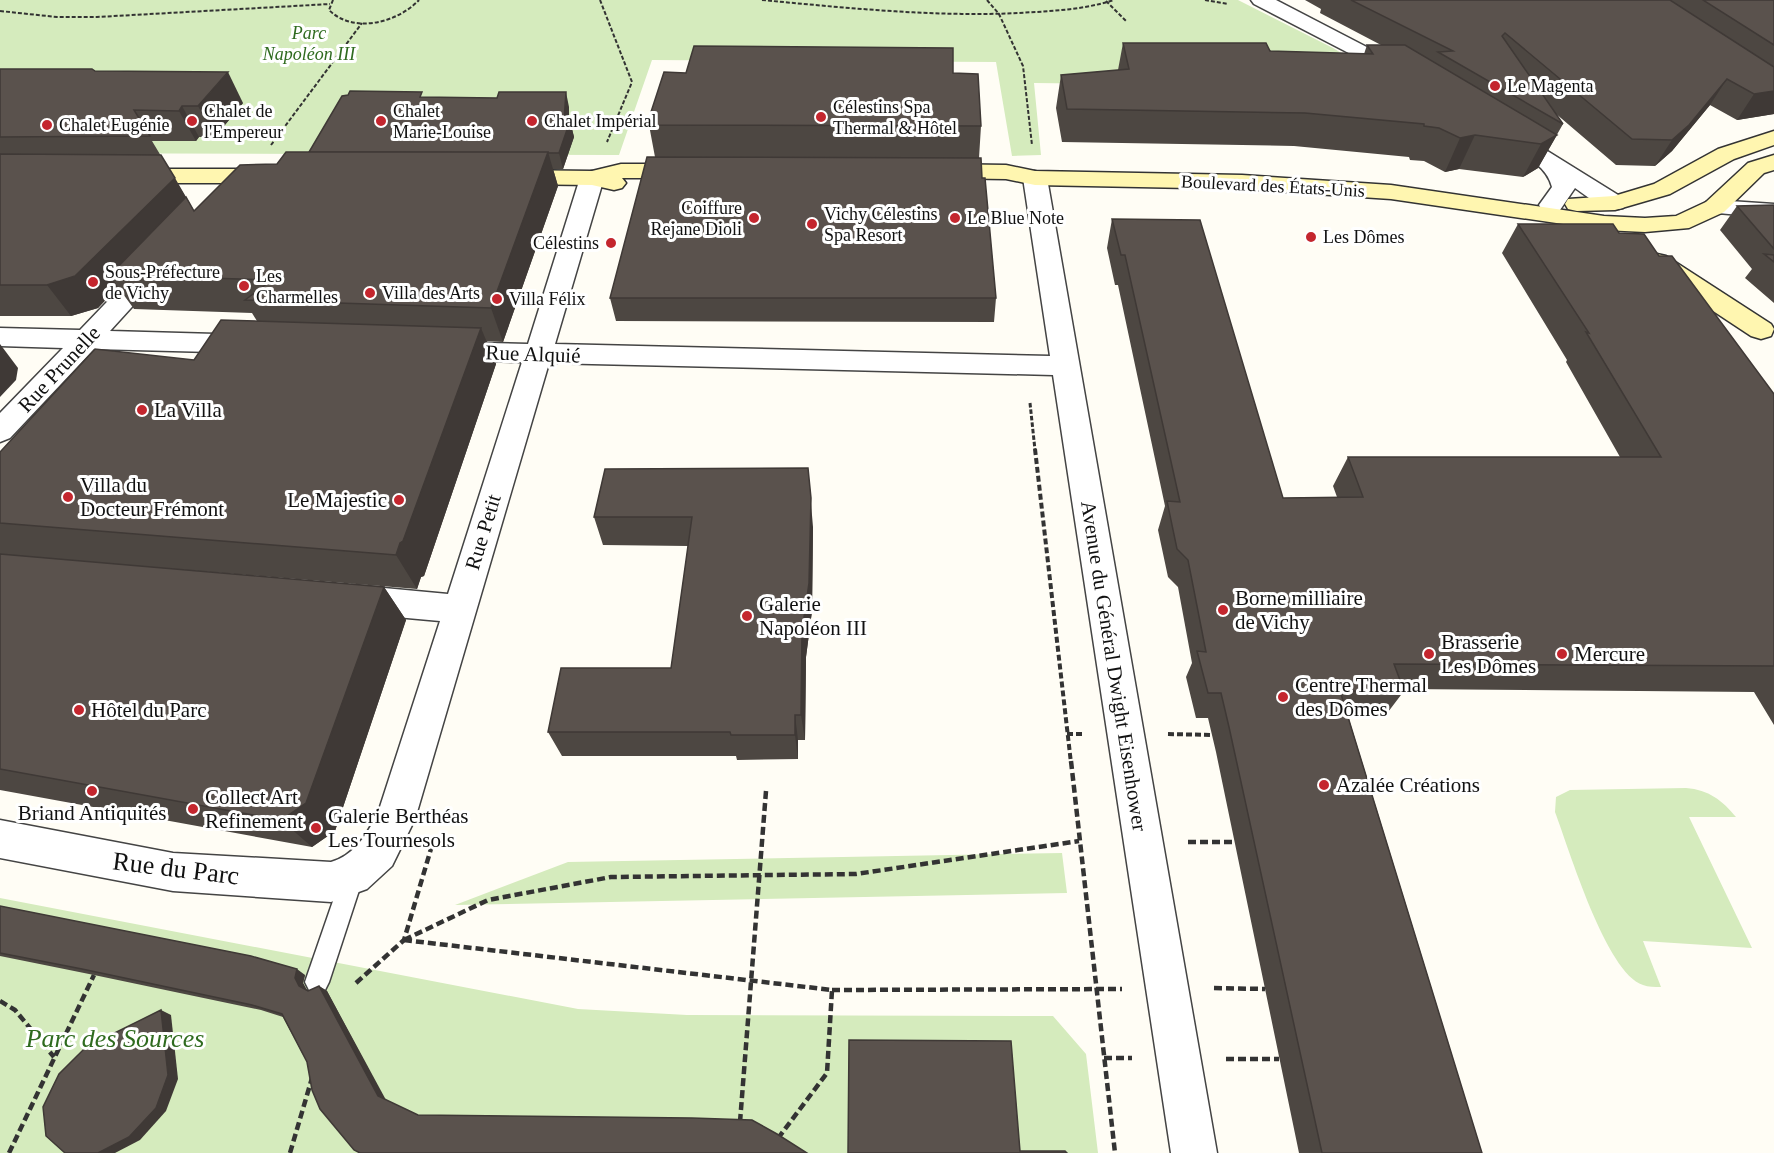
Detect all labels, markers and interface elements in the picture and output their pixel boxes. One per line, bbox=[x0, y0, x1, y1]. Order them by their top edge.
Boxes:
park label: Parc Napoléon III bbox=[262, 23, 356, 64]
place label: Le Magenta bbox=[1507, 76, 1593, 96]
marker: Le Magenta bbox=[1488, 79, 1502, 93]
place label: Célestins Spa Thermal & Hôtel bbox=[833, 97, 957, 138]
place label: Chalet de l'Empereur bbox=[204, 101, 283, 142]
place label: Chalet Marie-Louise bbox=[393, 101, 491, 142]
marker: Célestins Spa Thermal & Hôtel bbox=[814, 110, 828, 124]
place label: Chalet Impérial bbox=[544, 111, 656, 131]
marker: Chalet de l'Empereur bbox=[185, 114, 199, 128]
marker: Chalet Marie-Louise bbox=[374, 114, 388, 128]
marker: Chalet Impérial bbox=[525, 114, 539, 128]
place label: Chalet Eugénie bbox=[59, 115, 169, 135]
marker: Chalet Eugénie bbox=[40, 118, 54, 132]
street label: Boulevard des États-Unis bbox=[1181, 170, 1365, 201]
place label: Coiffure Rejane Dioli bbox=[651, 198, 742, 239]
place label: Vichy Célestins Spa Resort bbox=[824, 204, 937, 245]
place label: Le Blue Note bbox=[967, 208, 1064, 228]
marker: Coiffure Rejane Dioli bbox=[747, 211, 761, 225]
marker: Le Blue Note bbox=[948, 211, 962, 225]
marker: Vichy Célestins Spa Resort bbox=[805, 217, 819, 231]
place label: Les Dômes bbox=[1323, 227, 1404, 247]
marker: Les Dômes bbox=[1304, 230, 1318, 244]
place label: Célestins bbox=[533, 233, 599, 253]
marker: Célestins bbox=[604, 236, 618, 250]
place label: Sous-Préfecture de Vichy bbox=[105, 262, 220, 303]
place label: Les Charmelles bbox=[256, 266, 338, 307]
marker: Sous-Préfecture de Vichy bbox=[86, 275, 100, 289]
marker: Les Charmelles bbox=[237, 279, 251, 293]
place label: Villa des Arts bbox=[382, 283, 480, 303]
marker: Villa des Arts bbox=[363, 286, 377, 300]
place label: Villa Félix bbox=[509, 289, 585, 309]
marker: Villa Félix bbox=[490, 292, 504, 306]
street label: Rue Prunelle bbox=[13, 321, 105, 417]
street label: Rue Alquié bbox=[485, 340, 581, 368]
place label: La Villa bbox=[154, 398, 222, 422]
marker: La Villa bbox=[135, 403, 149, 417]
place label: Villa du Docteur Frémont bbox=[80, 473, 224, 521]
place label: Le Majestic bbox=[287, 488, 387, 512]
marker: Villa du Docteur Frémont bbox=[61, 490, 75, 504]
street label: Rue Petit bbox=[460, 491, 506, 573]
marker: Le Majestic bbox=[392, 493, 406, 507]
street label: Avenue du Général Dwight Eisenhower bbox=[1076, 499, 1152, 833]
place label: Borne milliaire de Vichy bbox=[1235, 586, 1363, 634]
place label: Galerie Napoléon III bbox=[759, 592, 867, 640]
marker: Borne milliaire de Vichy bbox=[1216, 603, 1230, 617]
marker: Galerie Napoléon III bbox=[740, 609, 754, 623]
place label: Brasserie Les Dômes bbox=[1441, 630, 1536, 678]
place label: Mercure bbox=[1574, 642, 1645, 666]
marker: Brasserie Les Dômes bbox=[1422, 647, 1436, 661]
marker: Mercure bbox=[1555, 647, 1569, 661]
place label: Centre Thermal des Dômes bbox=[1295, 673, 1427, 721]
marker: Centre Thermal des Dômes bbox=[1276, 690, 1290, 704]
place label: Hôtel du Parc bbox=[91, 698, 206, 722]
marker: Hôtel du Parc bbox=[72, 703, 86, 717]
place label: Azalée Créations bbox=[1336, 773, 1480, 797]
marker: Azalée Créations bbox=[1317, 778, 1331, 792]
marker: Briand Antiquités bbox=[85, 784, 99, 798]
place label: Collect Art Refinement bbox=[205, 785, 303, 833]
place label: Briand Antiquités bbox=[18, 801, 166, 825]
marker: Collect Art Refinement bbox=[186, 802, 200, 816]
place label: Galerie Berthéas Les Tournesols bbox=[328, 804, 469, 852]
marker: Galerie Berthéas Les Tournesols bbox=[309, 821, 323, 835]
street label: Rue du Parc bbox=[111, 846, 241, 891]
park label: Parc des Sources bbox=[25, 1024, 204, 1053]

